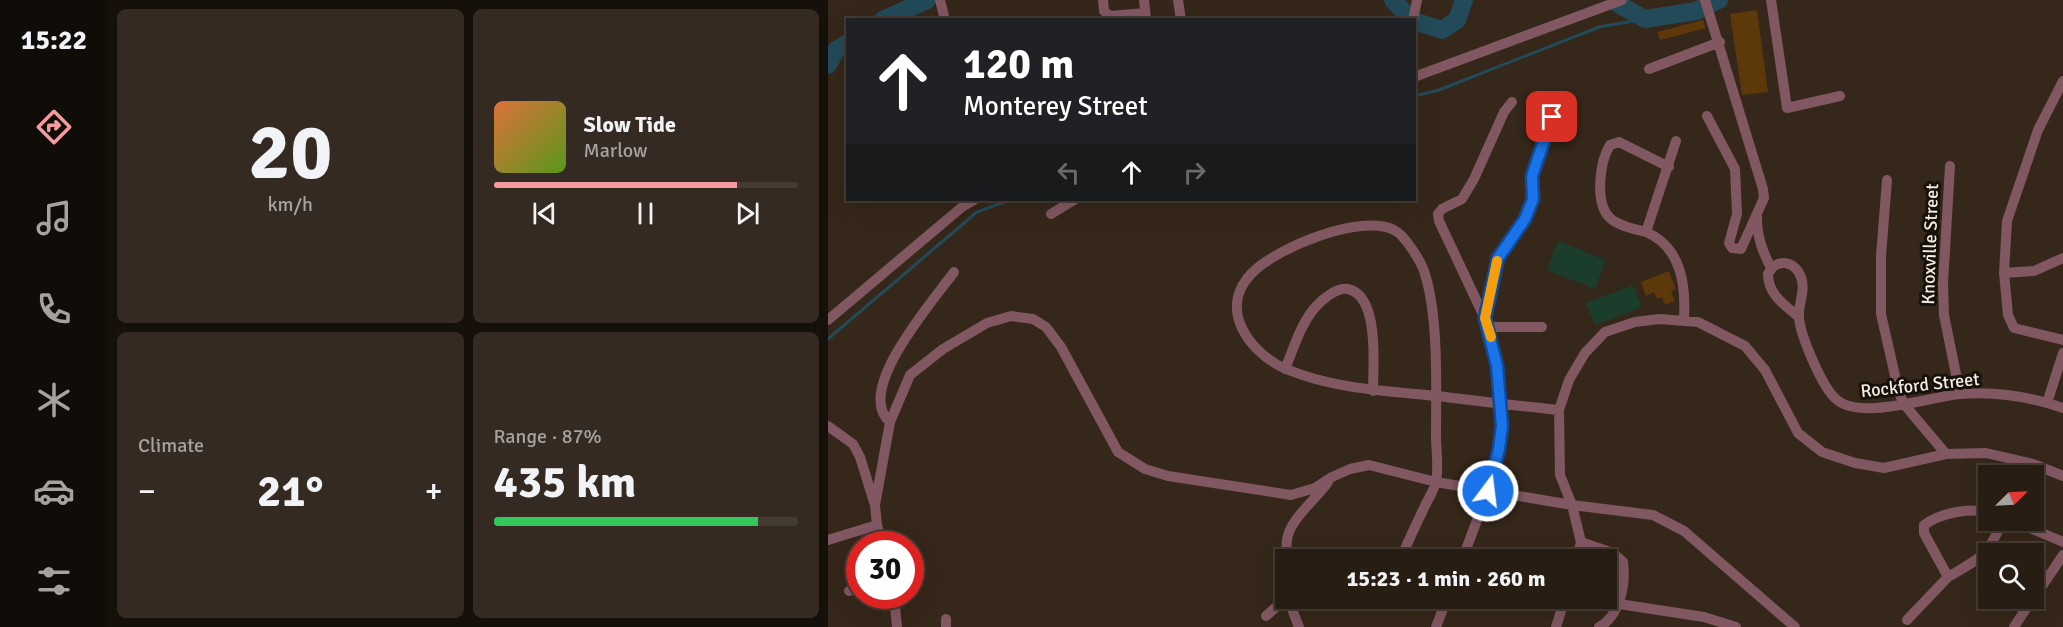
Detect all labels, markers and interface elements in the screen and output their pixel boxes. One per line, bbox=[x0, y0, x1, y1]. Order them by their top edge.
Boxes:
text: 15:22 bbox=[21, 24, 87, 57]
text: 120 m bbox=[963, 39, 1074, 90]
icon: ahead bbox=[864, 42, 942, 120]
text: Monterey Street bbox=[963, 90, 1148, 123]
pin bbox=[1526, 91, 1577, 142]
icon: arrive bbox=[1535, 100, 1568, 133]
text: 20 bbox=[248, 105, 332, 201]
icon: directions bbox=[33, 106, 75, 148]
text: Slow Tide bbox=[584, 111, 676, 138]
text: Marlow bbox=[584, 138, 647, 163]
icon: left bbox=[1052, 156, 1085, 189]
icon: ahead bbox=[1115, 156, 1148, 189]
icon: right bbox=[1178, 156, 1211, 189]
street label: Knoxville Street bbox=[1917, 183, 1943, 305]
text: km/h bbox=[268, 192, 313, 217]
icon: music bbox=[33, 197, 75, 239]
icon: previous bbox=[528, 197, 561, 230]
icon: pause bbox=[629, 197, 662, 230]
icon: next bbox=[731, 197, 764, 230]
icon: phone bbox=[33, 288, 75, 330]
street label: Rockford Street bbox=[1859, 368, 1981, 402]
icon: climate bbox=[33, 379, 75, 421]
text: Range · 87% bbox=[494, 424, 602, 449]
text: Climate bbox=[138, 433, 204, 458]
text: 435 km bbox=[494, 455, 636, 510]
position arrow bbox=[1456, 459, 1520, 523]
text: 21° bbox=[257, 464, 324, 519]
north arrow bbox=[1978, 465, 2044, 531]
map controls bbox=[1978, 465, 2044, 609]
icon: car bbox=[33, 470, 75, 512]
text: − bbox=[138, 471, 156, 512]
text: + bbox=[425, 471, 442, 512]
speed limit sign: 30 bbox=[846, 531, 924, 609]
button: search bbox=[1978, 543, 2044, 609]
icon: filters bbox=[33, 560, 75, 602]
text: 15:23 · 1 min · 260 m bbox=[1346, 565, 1546, 592]

